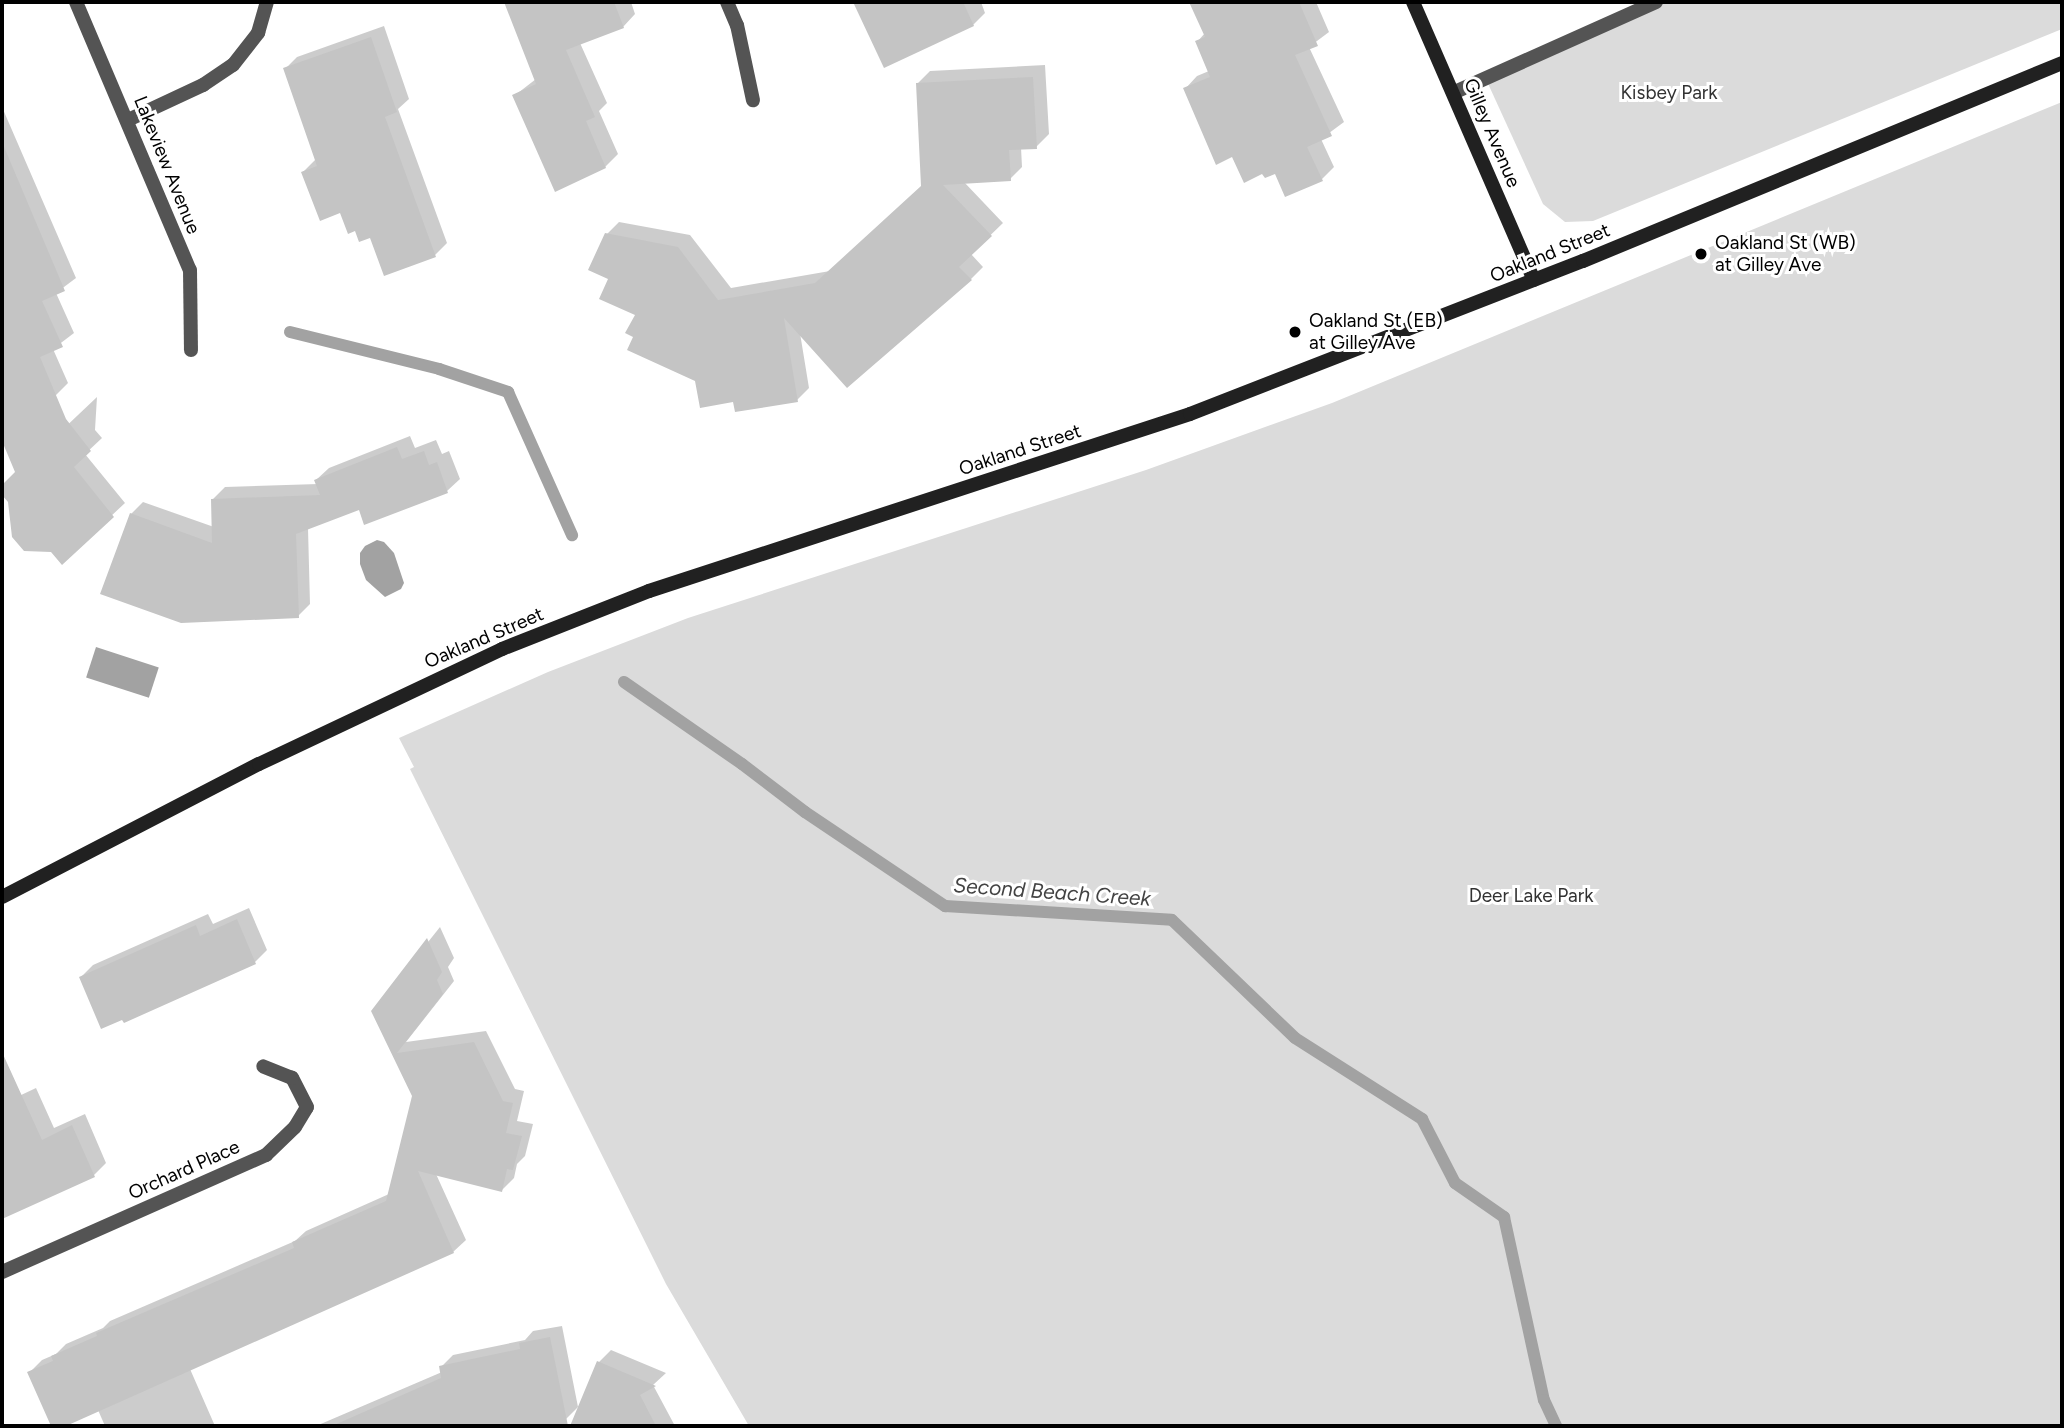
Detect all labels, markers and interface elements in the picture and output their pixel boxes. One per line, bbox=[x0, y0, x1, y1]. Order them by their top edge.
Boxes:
street label: Gilley Avenue bbox=[1459, 75, 1525, 191]
park label: Kisbey Park bbox=[1621, 82, 1717, 104]
street label: Lakeview Avenue bbox=[129, 93, 205, 237]
street label: Oakland Street bbox=[1487, 219, 1613, 287]
place label: Oakland St (WB) at Gilley Ave bbox=[1715, 232, 1856, 276]
marker: Oakland St (WB) at Gilley Ave bbox=[1693, 246, 1709, 262]
place label: Oakland St (EB) at Gilley Ave bbox=[1309, 310, 1443, 354]
marker: Oakland St (EB) at Gilley Ave bbox=[1287, 324, 1303, 340]
street label: Oakland Street bbox=[956, 420, 1084, 480]
street label: Oakland Street bbox=[421, 603, 547, 673]
water label: Second Beach Creek bbox=[953, 873, 1151, 911]
park label: Deer Lake Park bbox=[1469, 885, 1593, 907]
street label: Orchard Place bbox=[125, 1135, 243, 1205]

